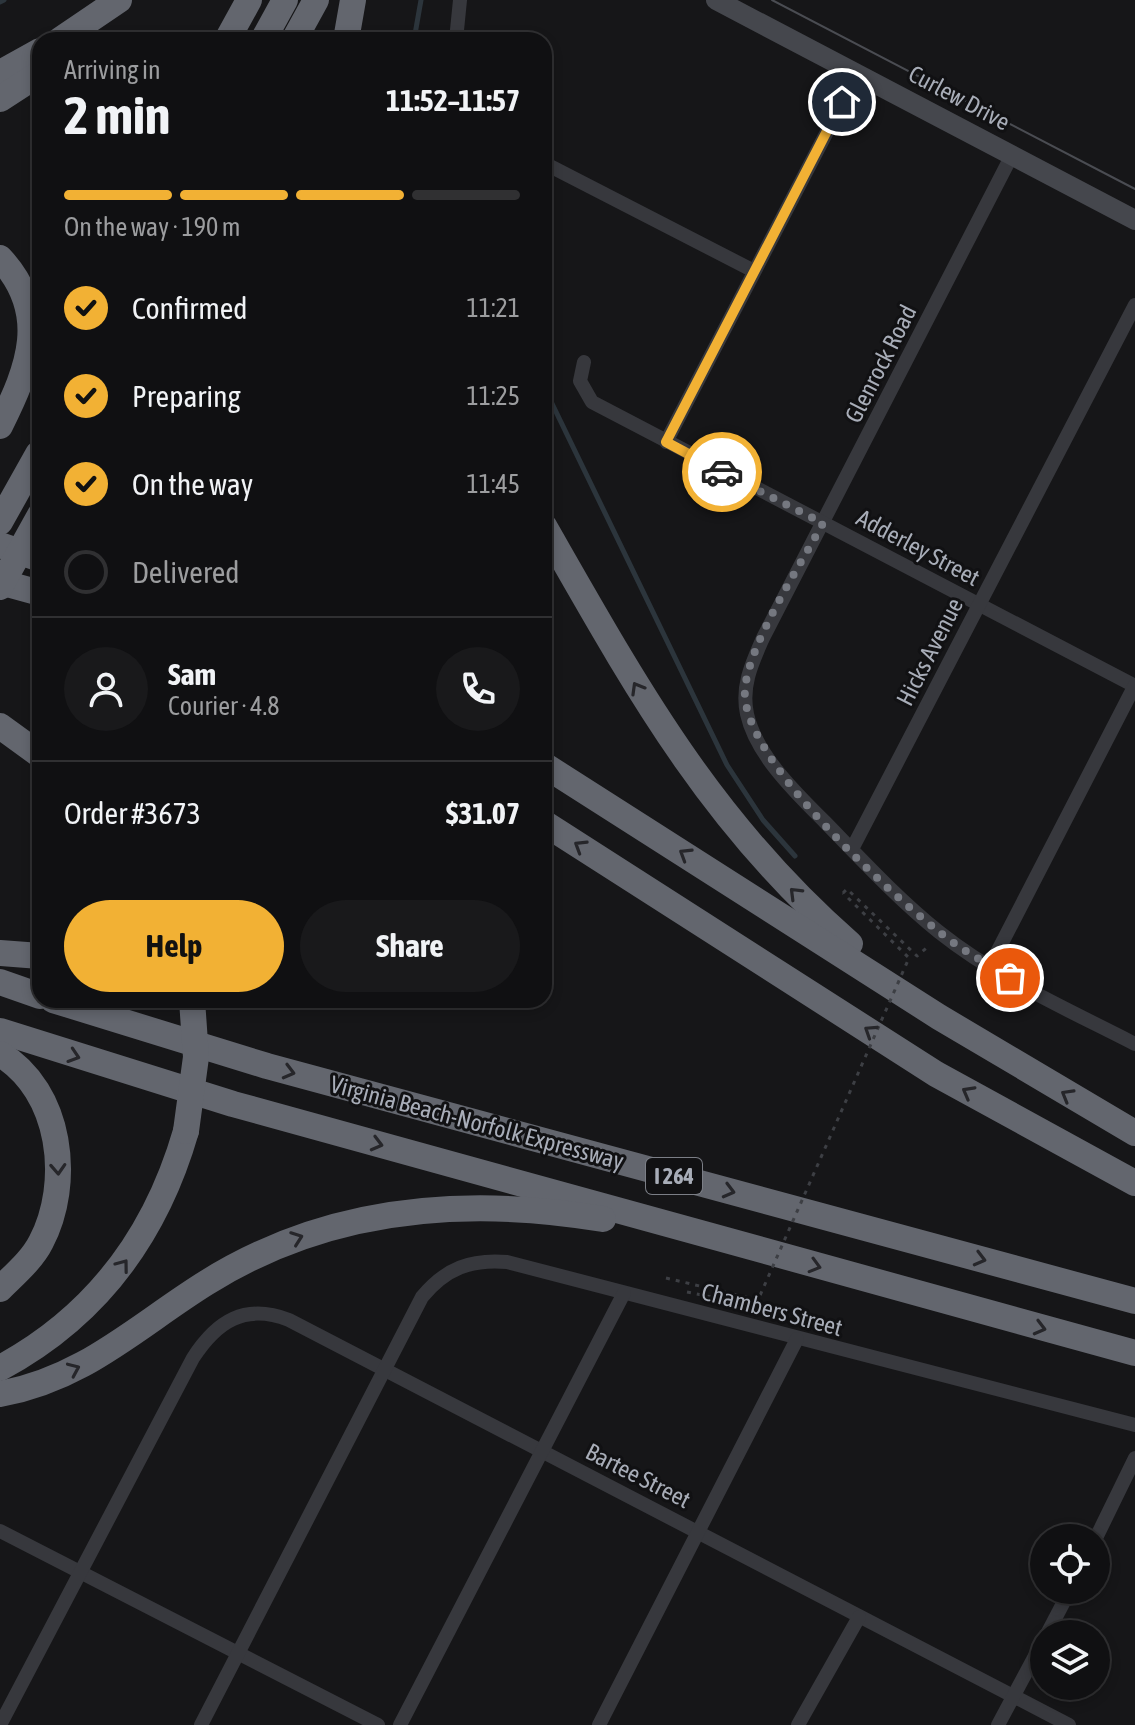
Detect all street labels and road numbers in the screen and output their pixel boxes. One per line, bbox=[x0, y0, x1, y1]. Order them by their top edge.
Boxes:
street label: Curlew Drive bbox=[904, 60, 1014, 135]
street label: Glenrock Road bbox=[839, 300, 922, 427]
street label: Adderley Street bbox=[852, 504, 984, 591]
street label: Hicks Avenue bbox=[891, 593, 968, 710]
street label: Virginia Beach-Norfolk Expressway bbox=[327, 1070, 627, 1175]
road number: I 264 bbox=[646, 1158, 702, 1194]
street label: Chambers Street bbox=[699, 1278, 846, 1341]
street label: Bartee Street bbox=[581, 1438, 695, 1513]

